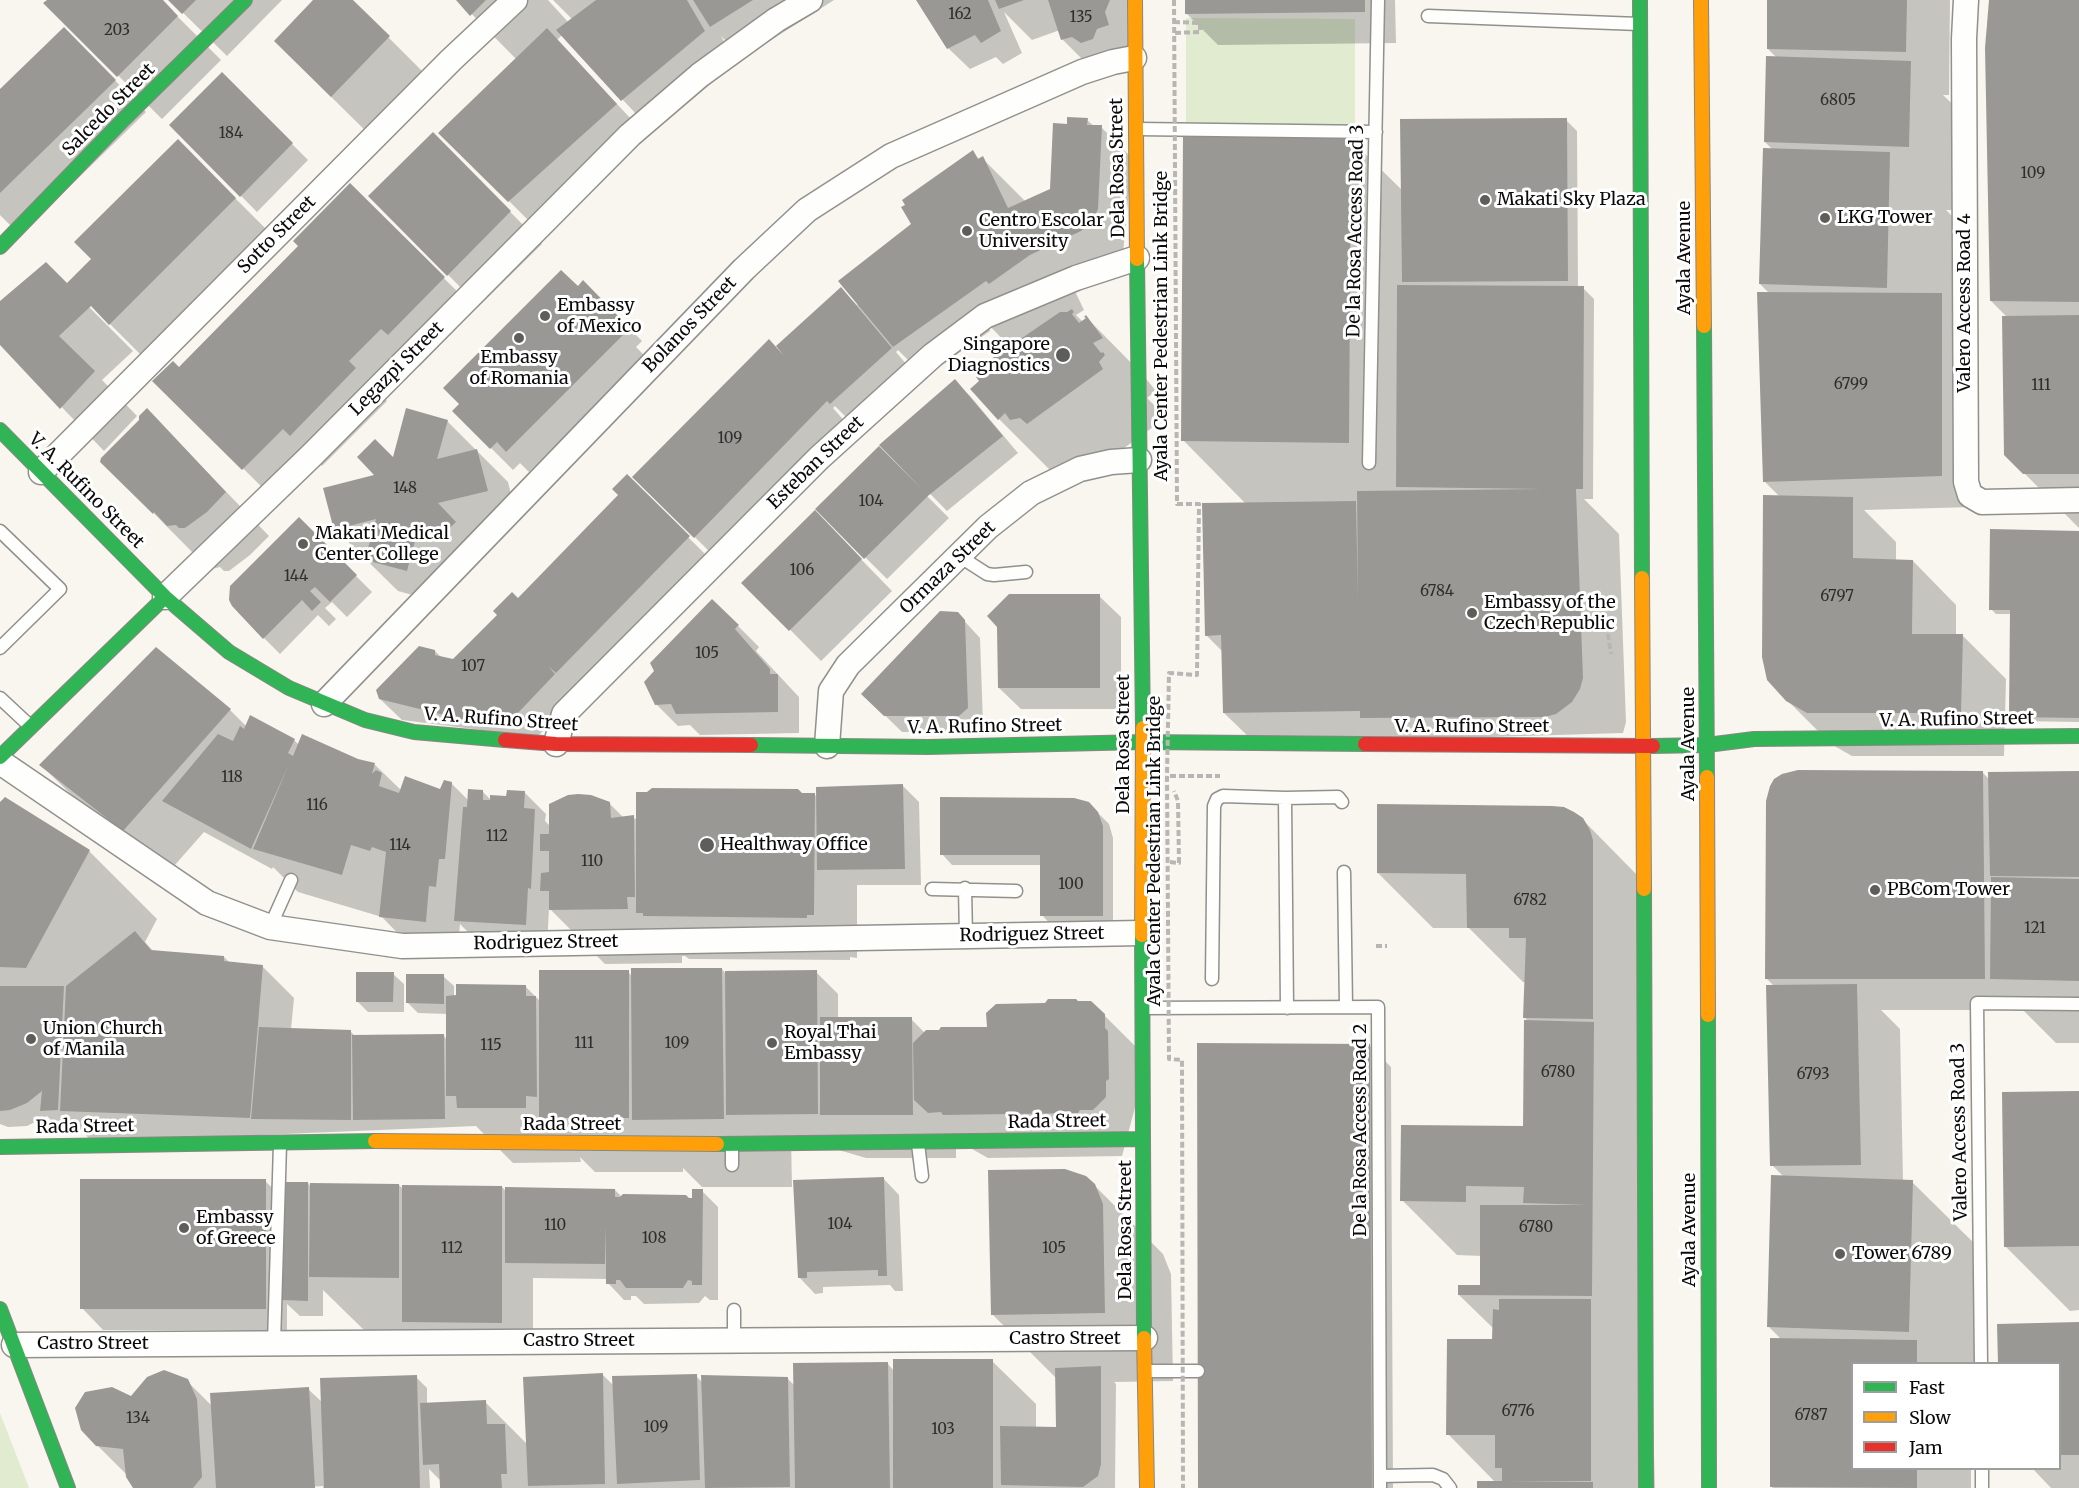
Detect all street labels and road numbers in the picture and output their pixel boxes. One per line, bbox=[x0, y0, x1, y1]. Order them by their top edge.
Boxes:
street label: Salcedo Street bbox=[58, 59, 160, 161]
street label: Dela Rosa Street bbox=[1106, 98, 1130, 238]
street label: De la Rosa Access Road 3 bbox=[1343, 124, 1369, 338]
street label: Ayala Center Pedestrian Link Bridge bbox=[1151, 171, 1173, 481]
street label: Sotto Street bbox=[233, 191, 321, 279]
street label: Ayala Avenue bbox=[1674, 201, 1696, 315]
street label: Valero Access Road 4 bbox=[1954, 213, 1976, 393]
street label: Bolanos Street bbox=[639, 273, 741, 377]
street label: Legazpi Street bbox=[346, 318, 448, 420]
street label: Esteban Street bbox=[764, 412, 868, 514]
street label: V. A. Rufino Street bbox=[24, 429, 148, 553]
street label: Ormaza Street bbox=[896, 517, 1000, 619]
street label: Dela Rosa Street bbox=[1113, 674, 1135, 814]
street label: Ayala Avenue bbox=[1678, 687, 1700, 801]
street label: Ayala Center Pedestrian Link Bridge bbox=[1144, 696, 1166, 1006]
street label: V. A. Rufino Street bbox=[423, 704, 579, 736]
street label: V. A. Rufino Street bbox=[1880, 708, 2034, 732]
street label: V. A. Rufino Street bbox=[908, 715, 1062, 739]
street label: V. A. Rufino Street bbox=[1395, 716, 1549, 738]
street label: Rodriguez Street bbox=[959, 923, 1105, 947]
street label: Rodriguez Street bbox=[473, 931, 619, 955]
street label: De la Rosa Access Road 2 bbox=[1350, 1023, 1372, 1237]
street label: Valero Access Road 3 bbox=[1948, 1043, 1972, 1221]
street label: Rada Street bbox=[1007, 1110, 1107, 1134]
street label: Rada Street bbox=[523, 1114, 621, 1136]
street label: Rada Street bbox=[35, 1115, 135, 1139]
street label: Dela Rosa Street bbox=[1115, 1160, 1137, 1300]
street label: Ayala Avenue bbox=[1679, 1173, 1701, 1287]
street label: Castro Street bbox=[1009, 1328, 1121, 1350]
street label: Castro Street bbox=[523, 1330, 635, 1352]
street label: Castro Street bbox=[37, 1333, 149, 1355]

